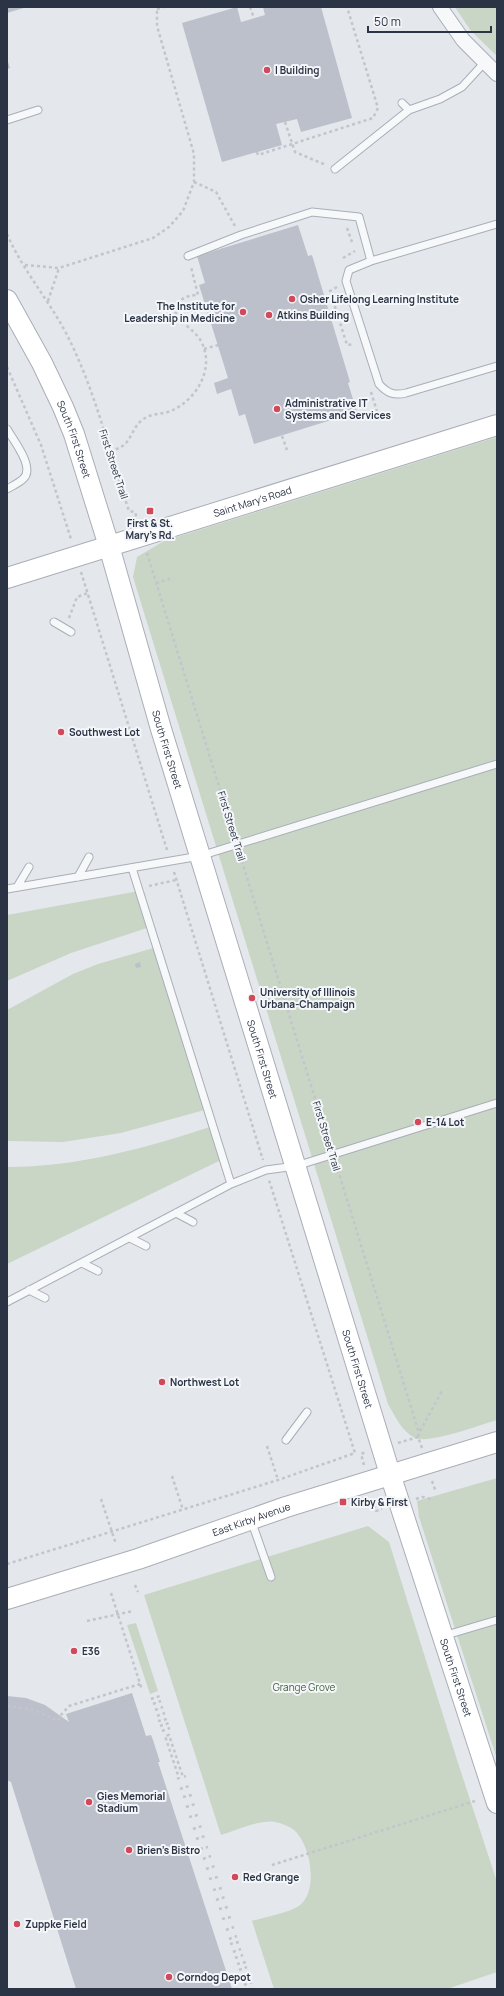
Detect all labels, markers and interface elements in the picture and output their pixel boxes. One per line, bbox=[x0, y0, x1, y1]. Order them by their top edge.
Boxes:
scale bar bbox=[368, 8, 491, 34]
text: 50 m bbox=[374, 13, 401, 30]
place label: I Building bbox=[275, 63, 319, 77]
marker: I Building bbox=[262, 65, 272, 75]
place label: Osher Lifelong Learning Institute bbox=[300, 292, 459, 306]
marker: Osher Lifelong Learning Institute bbox=[287, 294, 297, 304]
place label: The Institute for Leadership in Medicine bbox=[124, 299, 235, 325]
marker: The Institute for Leadership in Medicine bbox=[238, 307, 248, 317]
place label: Atkins Building bbox=[277, 308, 349, 322]
marker: Atkins Building bbox=[264, 310, 274, 320]
place label: Administrative IT Systems and Services bbox=[285, 396, 391, 422]
street label: South First Street bbox=[54, 398, 94, 480]
marker: Administrative IT Systems and Services bbox=[272, 404, 282, 414]
street label: First Street Trail bbox=[96, 427, 132, 501]
street label: Saint Mary's Road bbox=[211, 483, 293, 520]
marker: First & St. Mary's Rd. bbox=[145, 506, 155, 516]
place label: First & St. Mary's Rd. bbox=[126, 516, 175, 542]
street label: South First Street bbox=[149, 708, 186, 791]
place label: Southwest Lot bbox=[69, 725, 140, 739]
marker: Southwest Lot bbox=[56, 727, 66, 737]
street label: First Street Trail bbox=[215, 789, 249, 863]
place label: University of Illinois Urbana-Champaign bbox=[260, 985, 356, 1011]
marker: University of Illinois Urbana-Champaign bbox=[247, 993, 257, 1003]
street label: South First Street bbox=[244, 1018, 281, 1100]
street label: First Street Trail bbox=[310, 1099, 344, 1173]
place label: E-14 Lot bbox=[426, 1115, 464, 1129]
marker: E-14 Lot bbox=[413, 1117, 423, 1127]
street label: South First Street bbox=[339, 1328, 376, 1410]
place label: Northwest Lot bbox=[170, 1375, 239, 1389]
marker: Northwest Lot bbox=[157, 1377, 167, 1387]
place label: Kirby & First bbox=[351, 1495, 408, 1509]
marker: Kirby & First bbox=[338, 1497, 348, 1507]
street label: East Kirby Avenue bbox=[210, 1499, 292, 1539]
street label: South First Street bbox=[437, 1637, 475, 1718]
place label: E36 bbox=[82, 1644, 100, 1658]
marker: E36 bbox=[69, 1646, 79, 1656]
park label: Grange Grove bbox=[273, 1680, 336, 1694]
place label: Gies Memorial Stadium bbox=[97, 1789, 165, 1815]
marker: Gies Memorial Stadium bbox=[84, 1797, 94, 1807]
place label: Brien’s Bistro bbox=[137, 1843, 200, 1857]
marker: Brien’s Bistro bbox=[124, 1845, 134, 1855]
place label: Red Grange bbox=[243, 1870, 299, 1884]
marker: Red Grange bbox=[230, 1872, 240, 1882]
place label: Zuppke Field bbox=[25, 1917, 87, 1931]
marker: Zuppke Field bbox=[12, 1919, 22, 1929]
place label: Corndog Depot bbox=[177, 1970, 251, 1984]
marker: Corndog Depot bbox=[164, 1972, 174, 1982]

